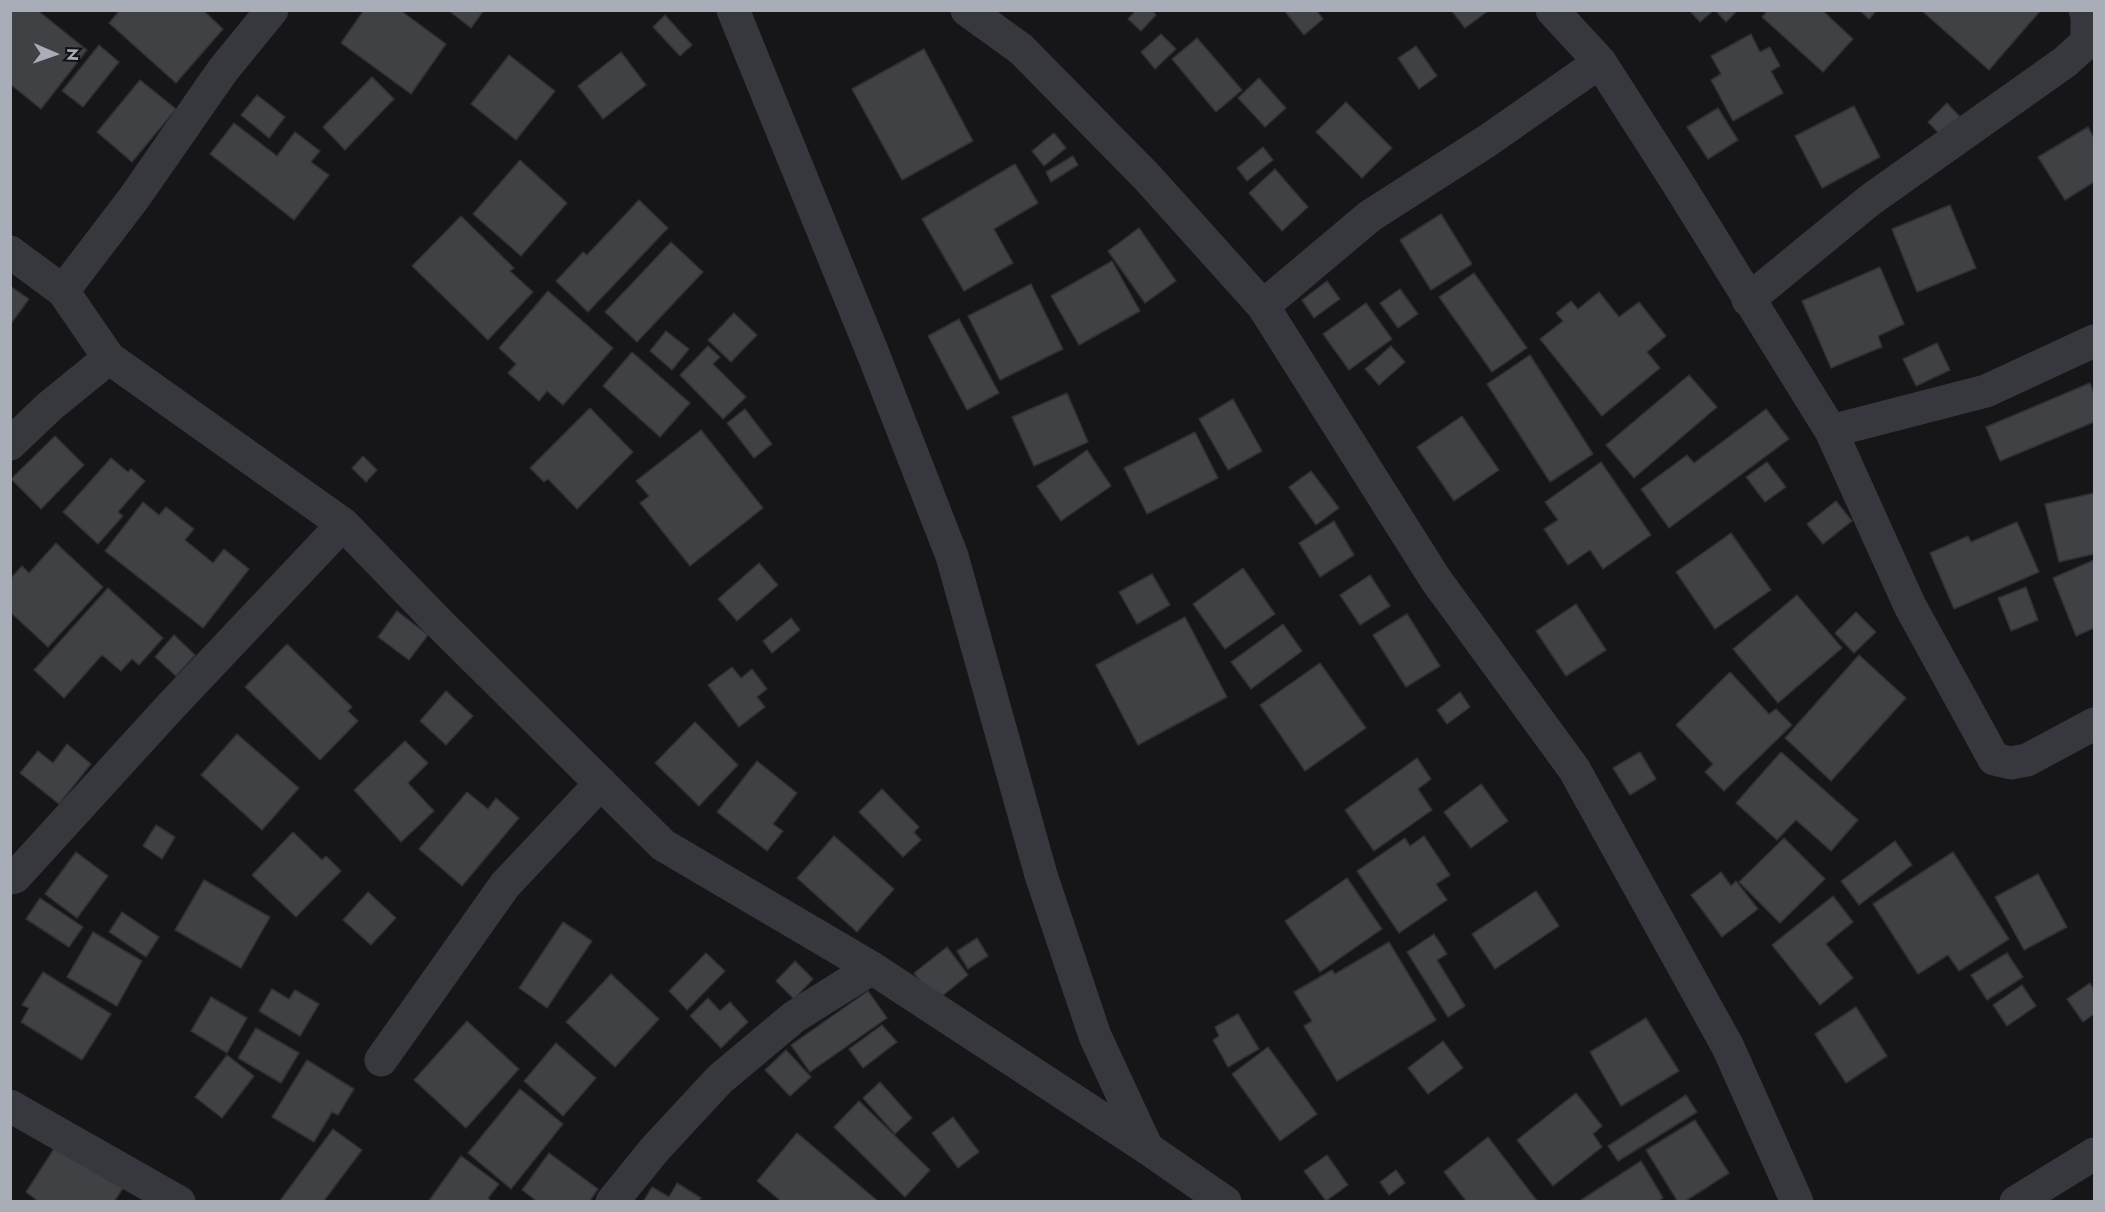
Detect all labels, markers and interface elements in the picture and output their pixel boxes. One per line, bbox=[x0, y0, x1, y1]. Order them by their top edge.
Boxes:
north arrow bbox=[24, 24, 84, 84]
text: N bbox=[61, 48, 84, 61]

